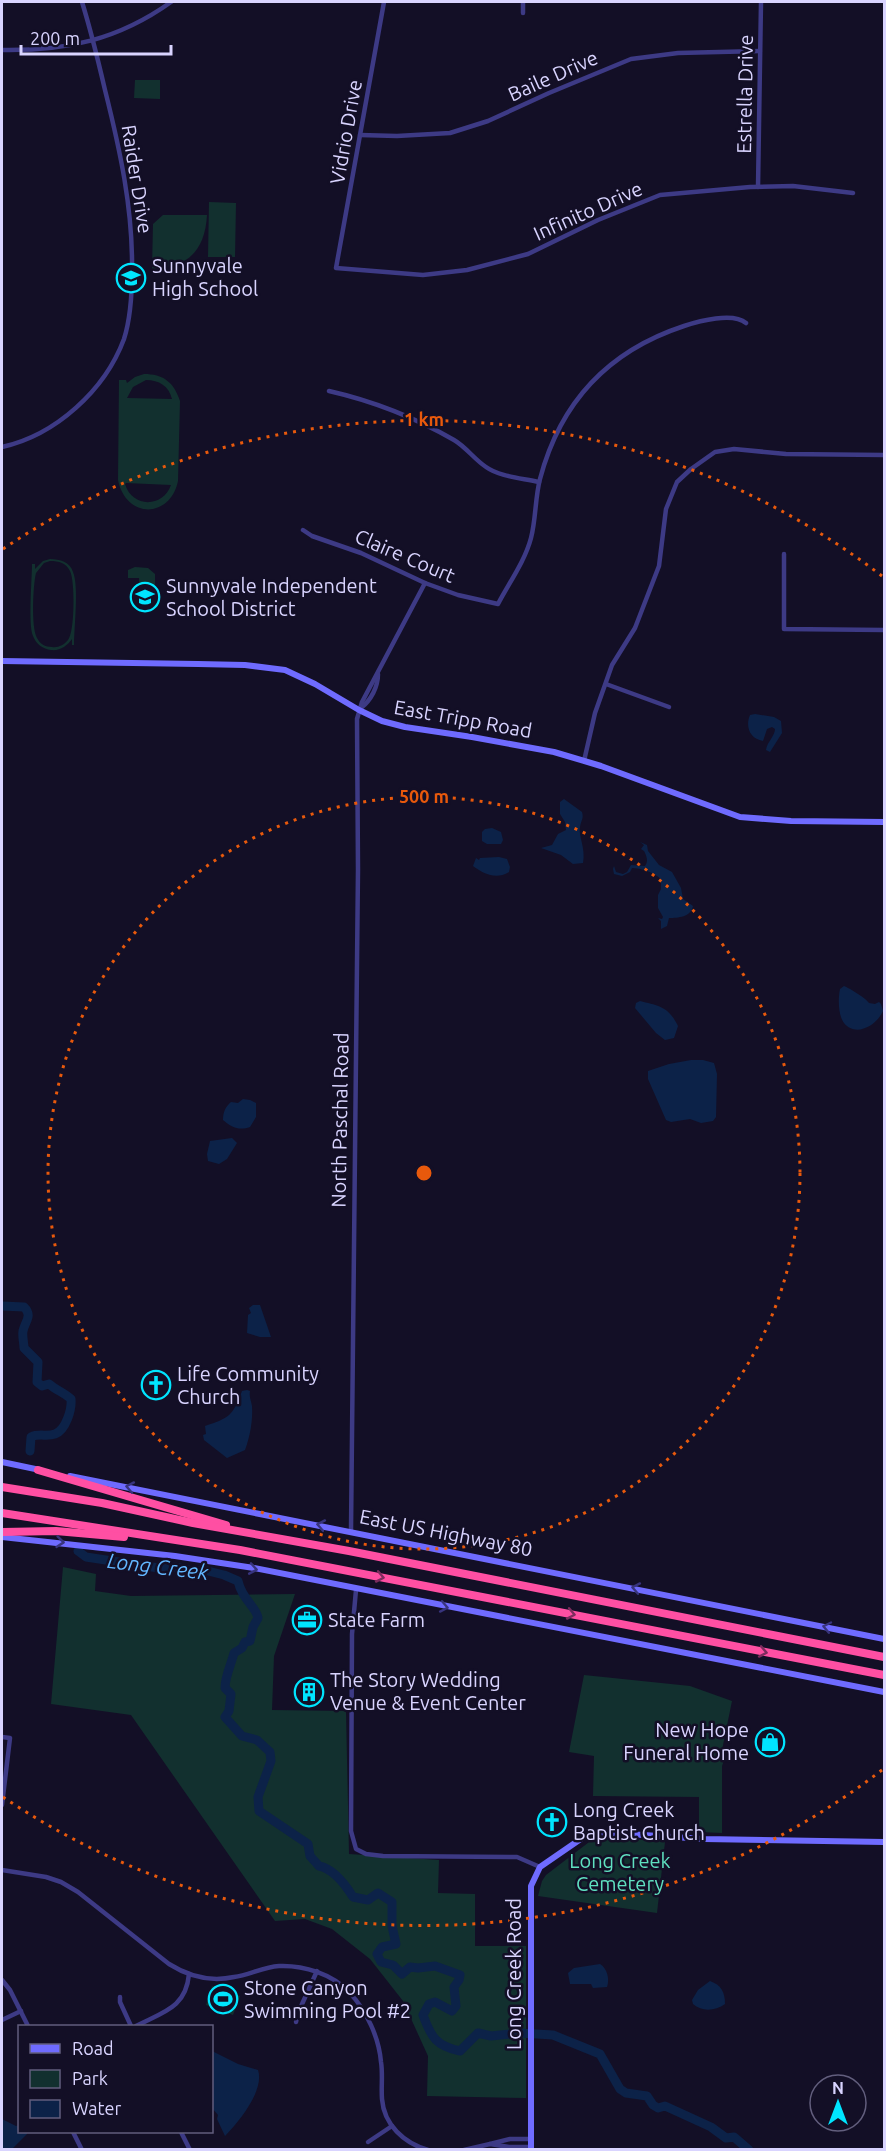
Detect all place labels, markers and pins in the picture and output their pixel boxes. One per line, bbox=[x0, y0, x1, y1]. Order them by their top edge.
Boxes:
place label: Sunnyvale High School bbox=[152, 254, 258, 300]
school or university icon: Sunnyvale High School bbox=[115, 262, 147, 294]
place label: Sunnyvale Independent School District bbox=[166, 574, 377, 620]
school or university icon: Sunnyvale Independent School District bbox=[129, 581, 161, 613]
centre of rings bbox=[414, 1163, 434, 1183]
place label: Life Community Church bbox=[177, 1362, 319, 1408]
church icon: Life Community Church bbox=[140, 1369, 172, 1401]
office icon: State Farm bbox=[291, 1604, 323, 1636]
place label: State Farm bbox=[328, 1608, 425, 1631]
place label: The Story Wedding Venue & Event Center bbox=[330, 1668, 526, 1714]
building icon: The Story Wedding Venue & Event Center bbox=[293, 1676, 325, 1708]
place label: New Hope Funeral Home bbox=[623, 1718, 749, 1764]
shop icon: New Hope Funeral Home bbox=[754, 1726, 786, 1758]
place label: Long Creek Baptist Church bbox=[573, 1798, 705, 1844]
church icon: Long Creek Baptist Church bbox=[536, 1806, 568, 1838]
place label: Stone Canyon Swimming Pool #2 bbox=[244, 1976, 411, 2022]
sports icon: Stone Canyon Swimming Pool #2 bbox=[207, 1983, 239, 2015]

